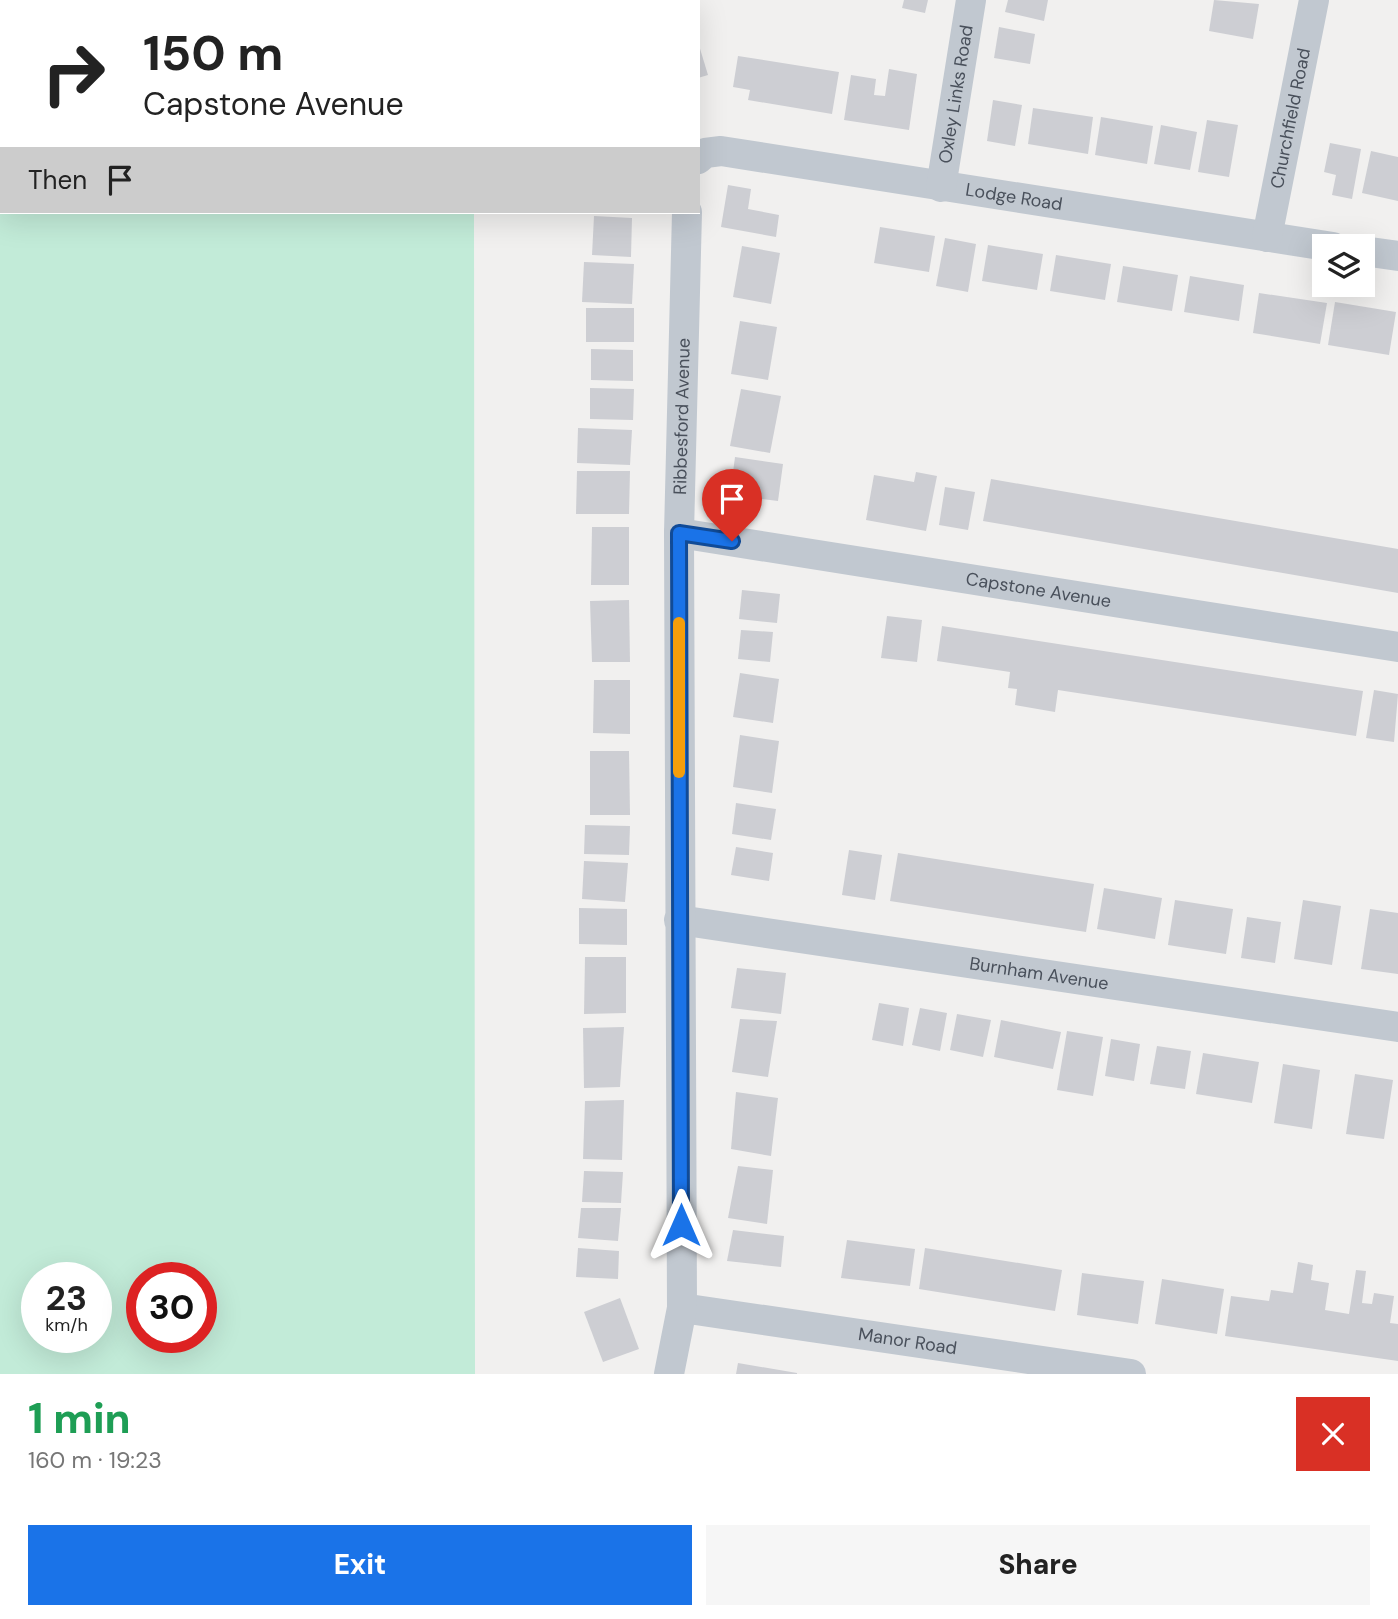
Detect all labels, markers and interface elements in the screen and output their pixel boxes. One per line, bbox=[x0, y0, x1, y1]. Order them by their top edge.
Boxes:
text: 150 m bbox=[143, 21, 283, 85]
street label: Oxley Links Road bbox=[933, 23, 979, 165]
icon: right bbox=[28, 28, 119, 119]
street label: Churchfield Road bbox=[1265, 46, 1316, 191]
text: Capstone Avenue bbox=[143, 83, 404, 125]
icon: arrive bbox=[101, 161, 139, 199]
text: Then bbox=[28, 163, 87, 197]
street label: Lodge Road bbox=[964, 178, 1064, 216]
map controls bbox=[1312, 234, 1375, 297]
button: layers bbox=[1312, 234, 1375, 297]
street label: Ribbesford Avenue bbox=[668, 338, 696, 495]
pin bbox=[702, 469, 762, 541]
icon: arrive bbox=[713, 480, 751, 518]
street label: Capstone Avenue bbox=[964, 567, 1113, 613]
street label: Burnham Avenue bbox=[968, 951, 1110, 996]
position arrow bbox=[644, 1188, 718, 1262]
speed limit sign: 30 bbox=[126, 1262, 217, 1353]
text: 23 bbox=[46, 1275, 87, 1321]
text: km/h bbox=[45, 1313, 88, 1337]
street label: Manor Road bbox=[857, 1322, 958, 1360]
text: 1 min bbox=[28, 1391, 131, 1446]
button: close bbox=[1296, 1397, 1370, 1471]
text: 160 m · 19:23 bbox=[28, 1445, 162, 1475]
button: Exit bbox=[28, 1525, 692, 1605]
button: Share bbox=[706, 1525, 1370, 1605]

